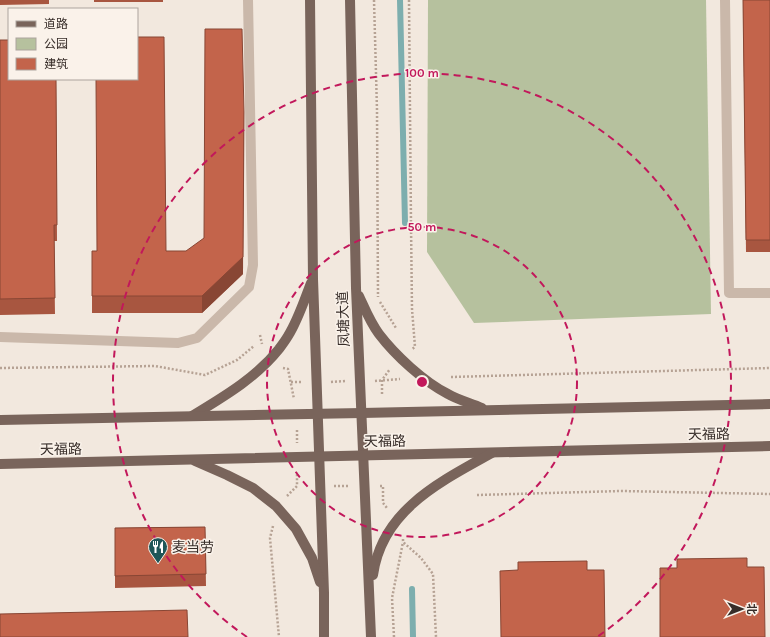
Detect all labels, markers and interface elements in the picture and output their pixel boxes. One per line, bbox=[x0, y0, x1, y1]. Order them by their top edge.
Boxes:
legend bbox=[8, 8, 138, 80]
text: 道路 bbox=[44, 17, 68, 31]
text: 公园 bbox=[44, 37, 68, 51]
text: 建筑 bbox=[44, 57, 68, 71]
text: 100 m bbox=[405, 66, 439, 80]
text: 50 m bbox=[408, 220, 437, 234]
street label: 凤塘大道 bbox=[334, 291, 353, 347]
centre of rings bbox=[415, 375, 429, 389]
street label: 天福路 bbox=[688, 426, 730, 443]
street label: 天福路 bbox=[364, 433, 406, 450]
street label: 天福路 bbox=[40, 441, 82, 458]
restaurant icon: 麦当劳 bbox=[147, 536, 169, 564]
place label: 麦当劳 bbox=[172, 539, 214, 556]
north arrow bbox=[722, 589, 762, 629]
text: 北 bbox=[745, 604, 758, 615]

